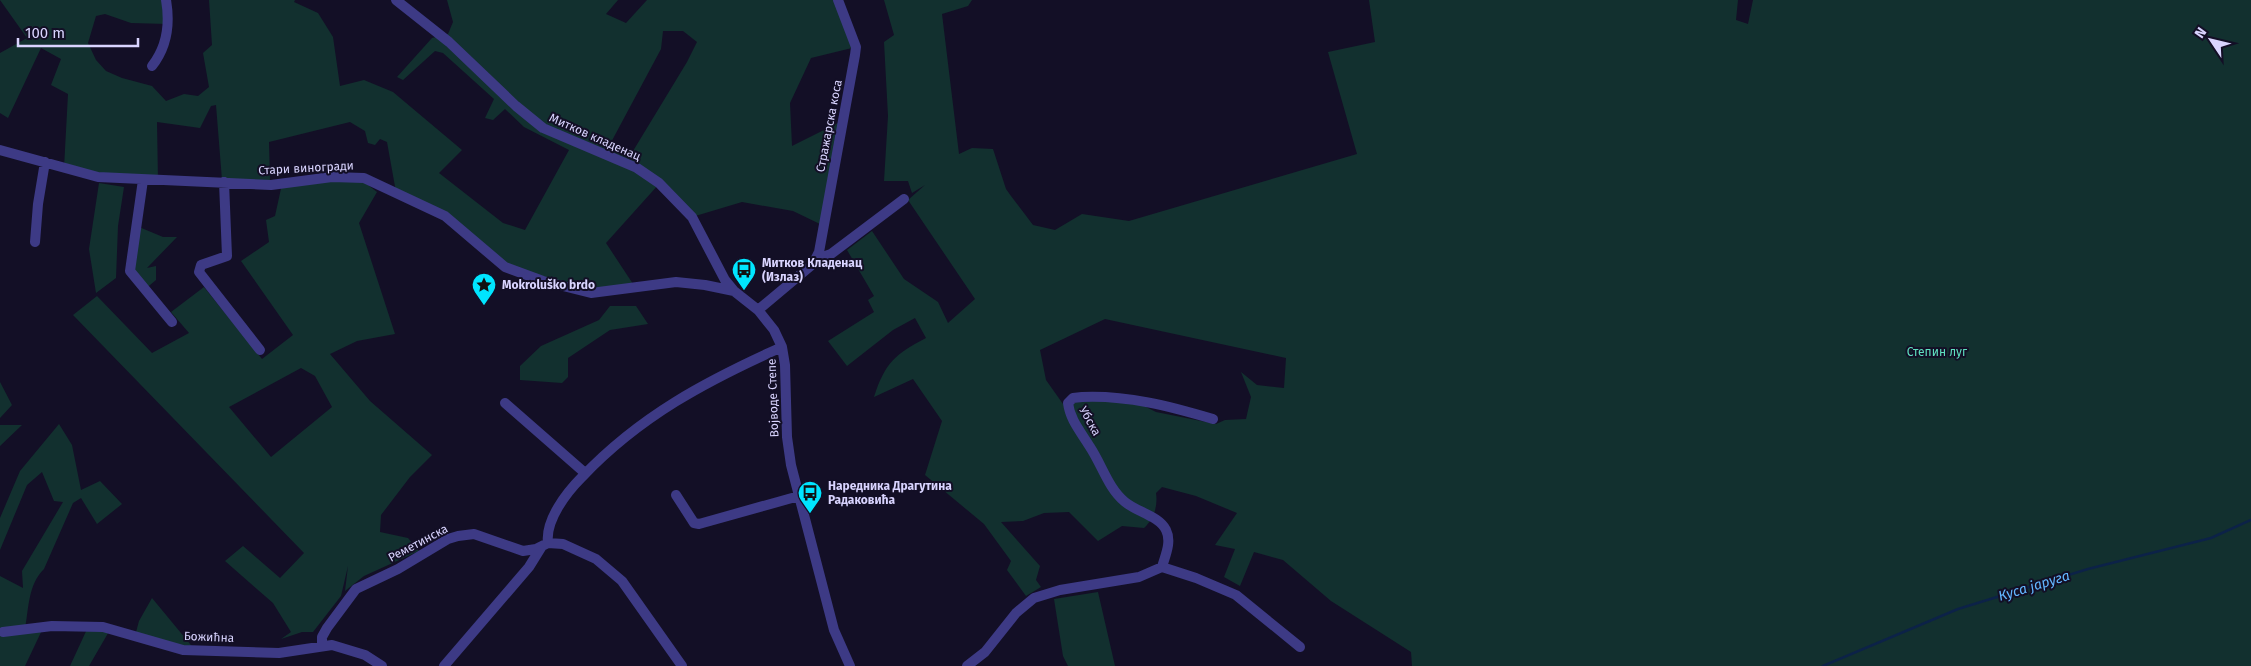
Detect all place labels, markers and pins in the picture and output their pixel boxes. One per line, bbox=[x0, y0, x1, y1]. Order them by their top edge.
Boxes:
place label: Митков Кладенац (Излаз) bbox=[762, 256, 863, 284]
bus stop icon: Митков Кладенац (Излаз) bbox=[731, 257, 757, 291]
place icon: Mokroluško brdo bbox=[471, 272, 497, 306]
place label: Mokroluško brdo bbox=[502, 278, 595, 292]
place label: Наредника Драгутина Радаковића bbox=[828, 479, 952, 507]
bus stop icon: Наредника Драгутина Радаковића bbox=[797, 480, 823, 514]

